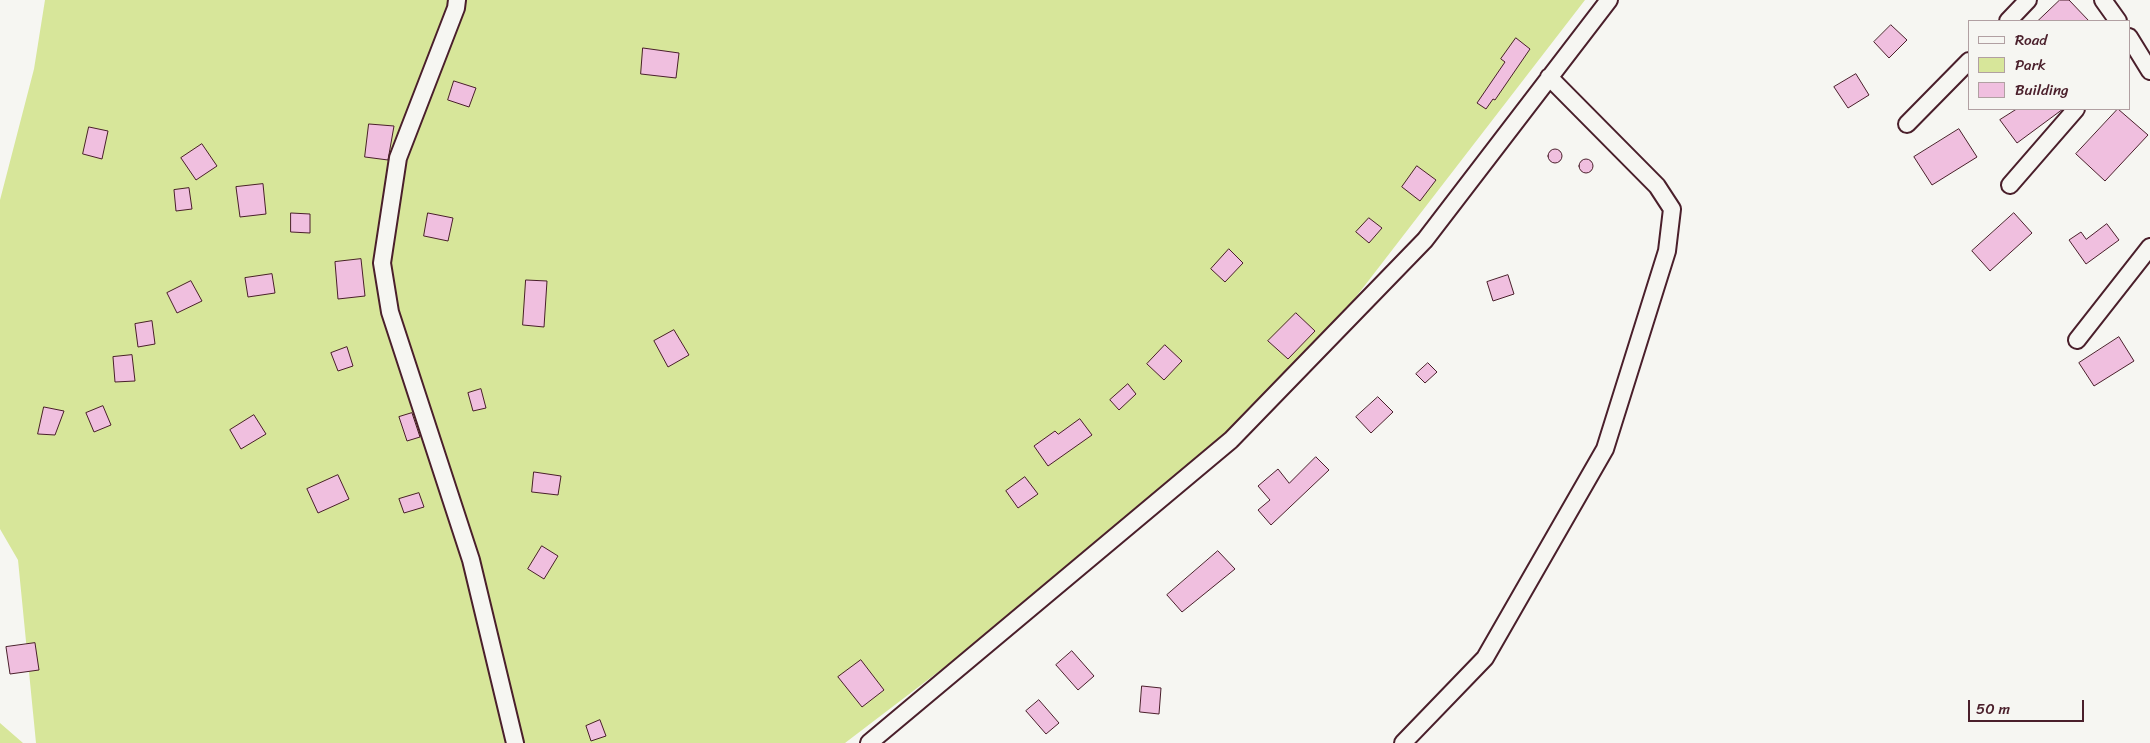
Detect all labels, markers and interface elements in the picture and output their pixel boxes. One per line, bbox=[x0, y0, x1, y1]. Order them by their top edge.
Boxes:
legend bbox=[1968, 20, 2130, 110]
text: Road bbox=[2015, 27, 2047, 53]
text: Park bbox=[2015, 52, 2046, 78]
text: Building bbox=[2015, 77, 2069, 103]
scale bar bbox=[1970, 690, 2086, 722]
text: 50 m bbox=[1976, 696, 2010, 722]

